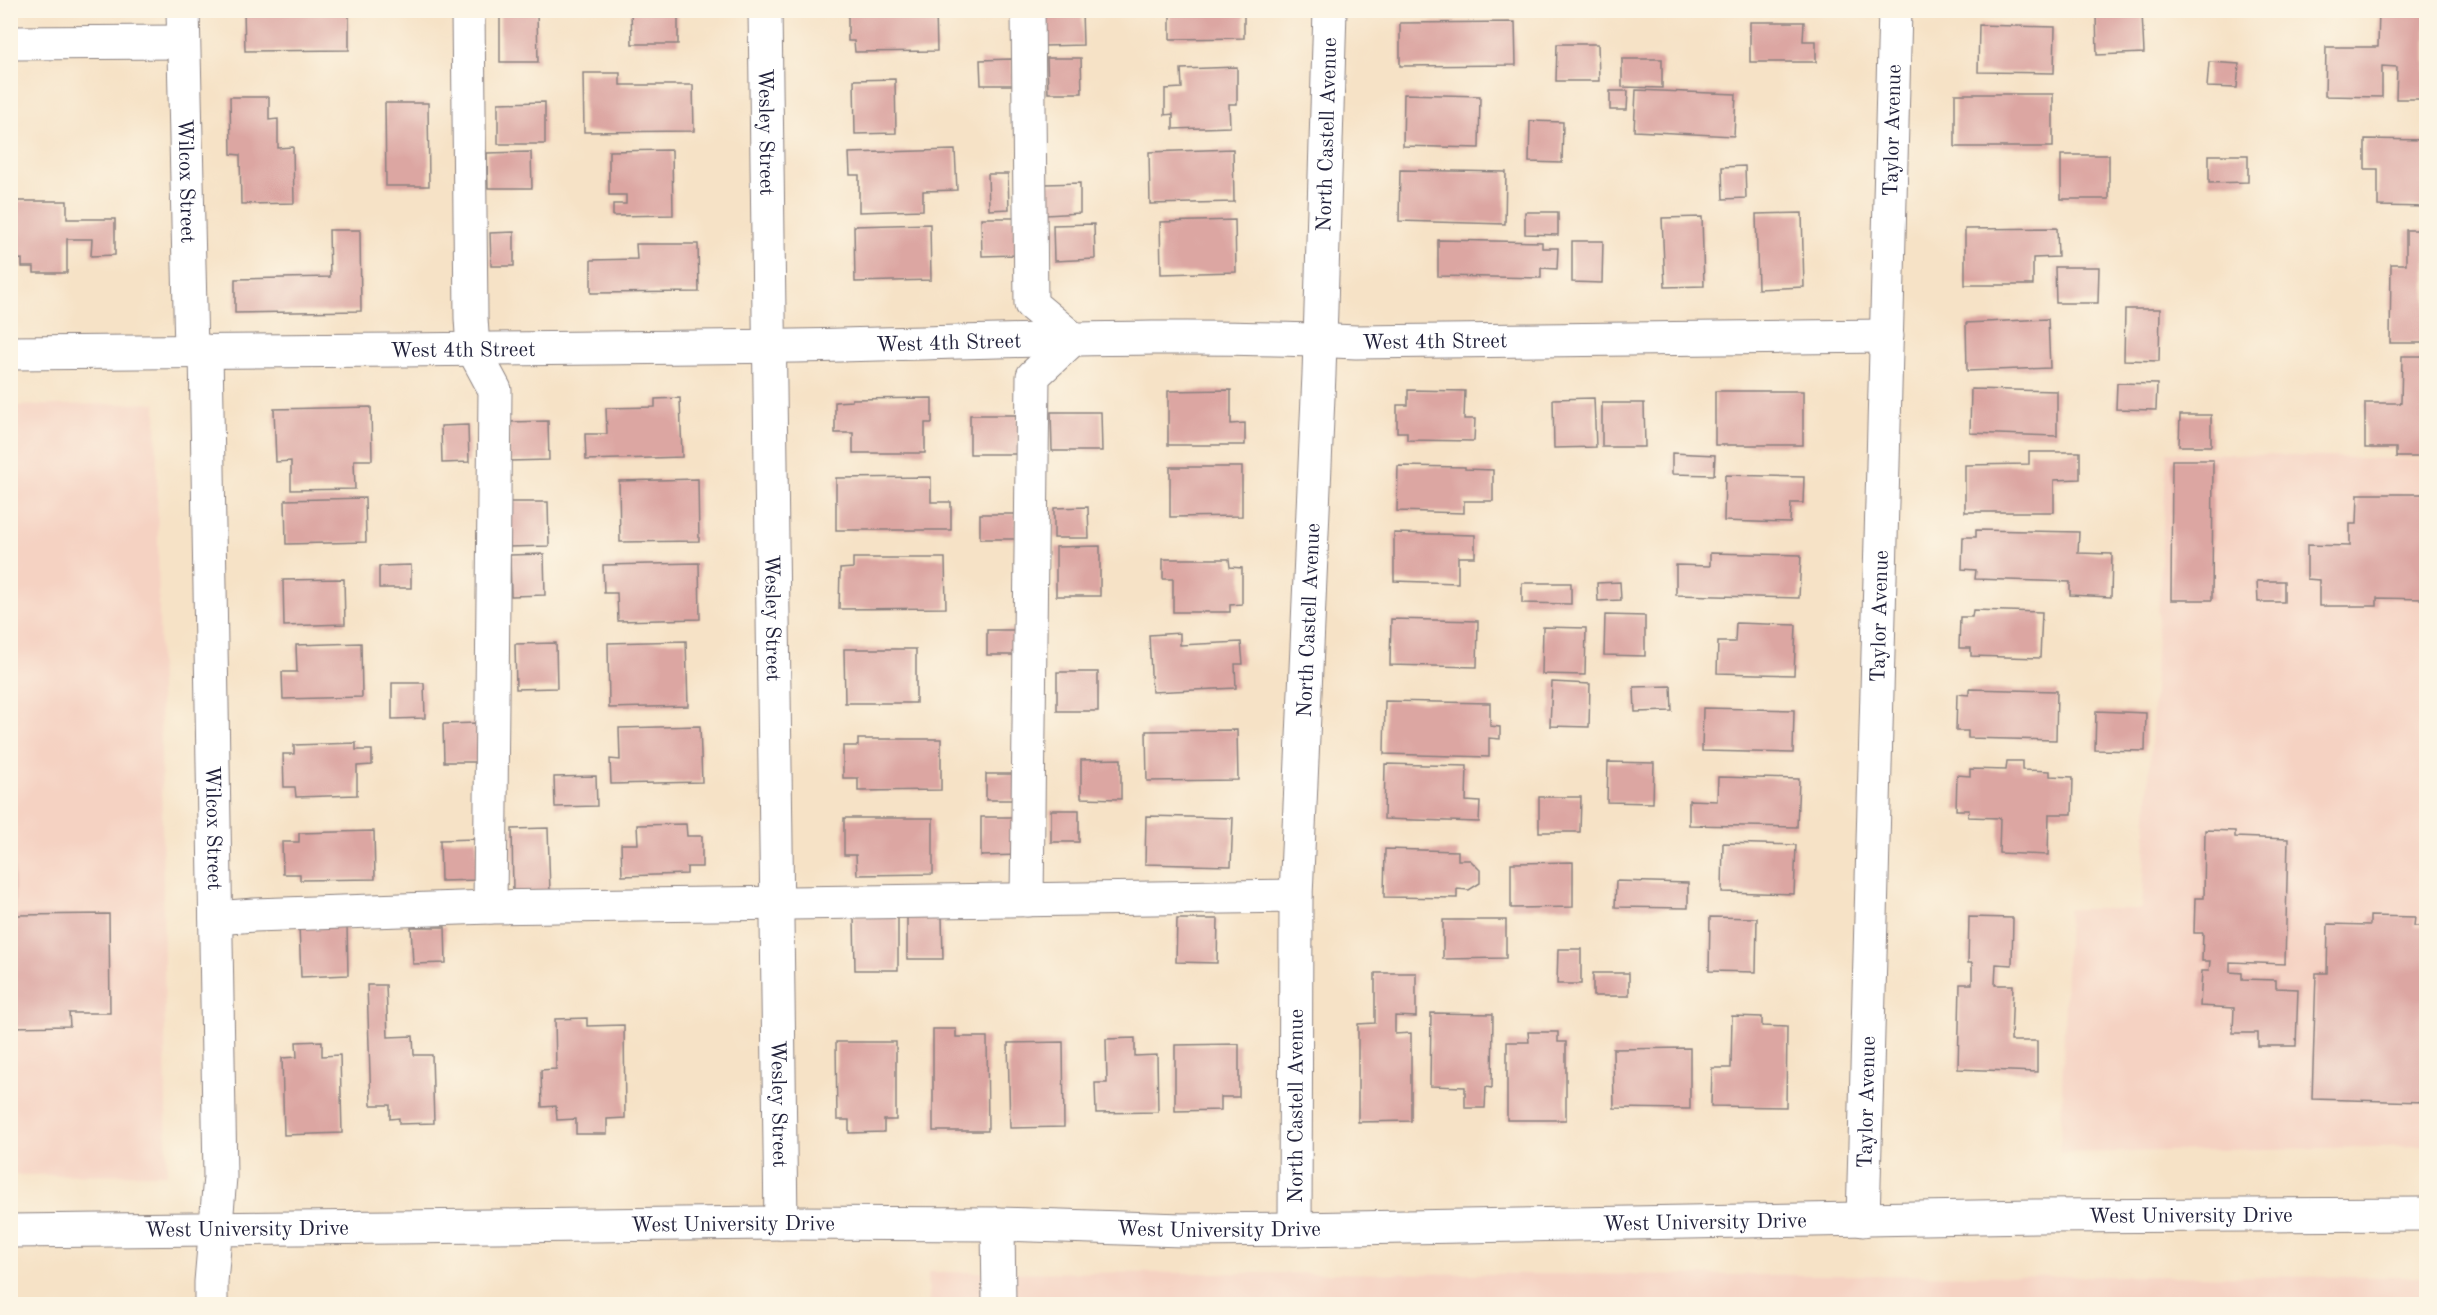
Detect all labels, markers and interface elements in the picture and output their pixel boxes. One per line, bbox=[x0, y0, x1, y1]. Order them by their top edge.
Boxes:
street label: North Castell Avenue bbox=[1314, 37, 1341, 232]
street label: Taylor Avenue bbox=[1881, 64, 1906, 197]
street label: Wesley Street bbox=[754, 68, 776, 196]
street label: Wilcox Street bbox=[174, 119, 197, 243]
street label: West 4th Street bbox=[876, 331, 1022, 356]
street label: West 4th Street bbox=[1362, 331, 1507, 354]
street label: West 4th Street bbox=[390, 340, 536, 362]
street label: North Castell Avenue bbox=[1295, 523, 1324, 718]
street label: Taylor Avenue bbox=[1868, 550, 1893, 683]
street label: Wesley Street bbox=[760, 554, 783, 682]
street label: Wilcox Street bbox=[201, 766, 224, 890]
street label: North Castell Avenue bbox=[1286, 1009, 1308, 1203]
street label: Taylor Avenue bbox=[1855, 1036, 1880, 1169]
street label: Wesley Street bbox=[767, 1040, 789, 1168]
street label: West University Drive bbox=[2089, 1206, 2293, 1228]
street label: West University Drive bbox=[1603, 1211, 1807, 1236]
street label: West University Drive bbox=[631, 1214, 835, 1237]
street label: West University Drive bbox=[145, 1218, 349, 1242]
street label: West University Drive bbox=[1117, 1219, 1321, 1242]

